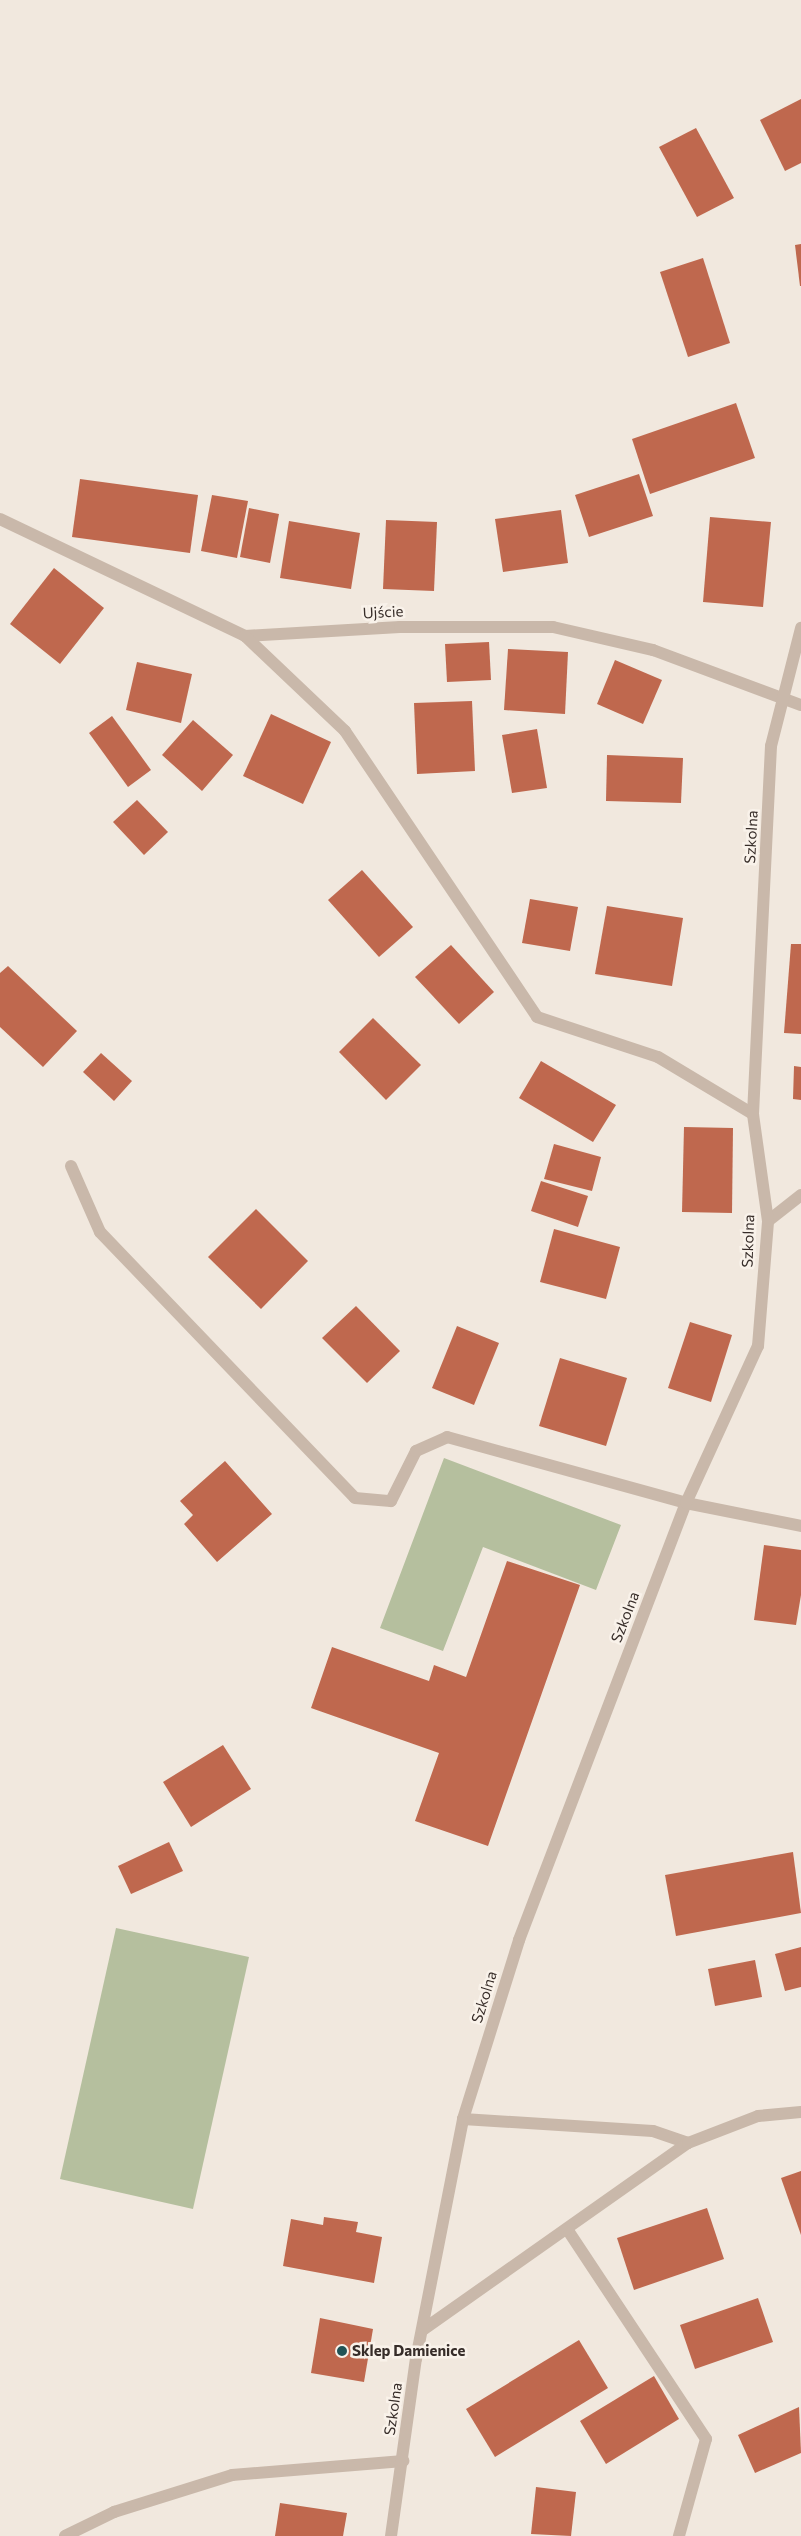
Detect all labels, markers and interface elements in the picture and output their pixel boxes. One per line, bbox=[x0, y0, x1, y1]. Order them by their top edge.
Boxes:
street label: Ujście bbox=[362, 602, 404, 622]
street label: Szkolna bbox=[741, 810, 761, 864]
street label: Szkolna bbox=[738, 1214, 758, 1268]
street label: Szkolna bbox=[607, 1589, 643, 1645]
street label: Szkolna bbox=[468, 1969, 500, 2025]
place label: Sklep Damienice bbox=[352, 2342, 465, 2360]
marker: Sklep Damienice bbox=[336, 2345, 348, 2357]
street label: Szkolna bbox=[380, 2381, 406, 2437]

